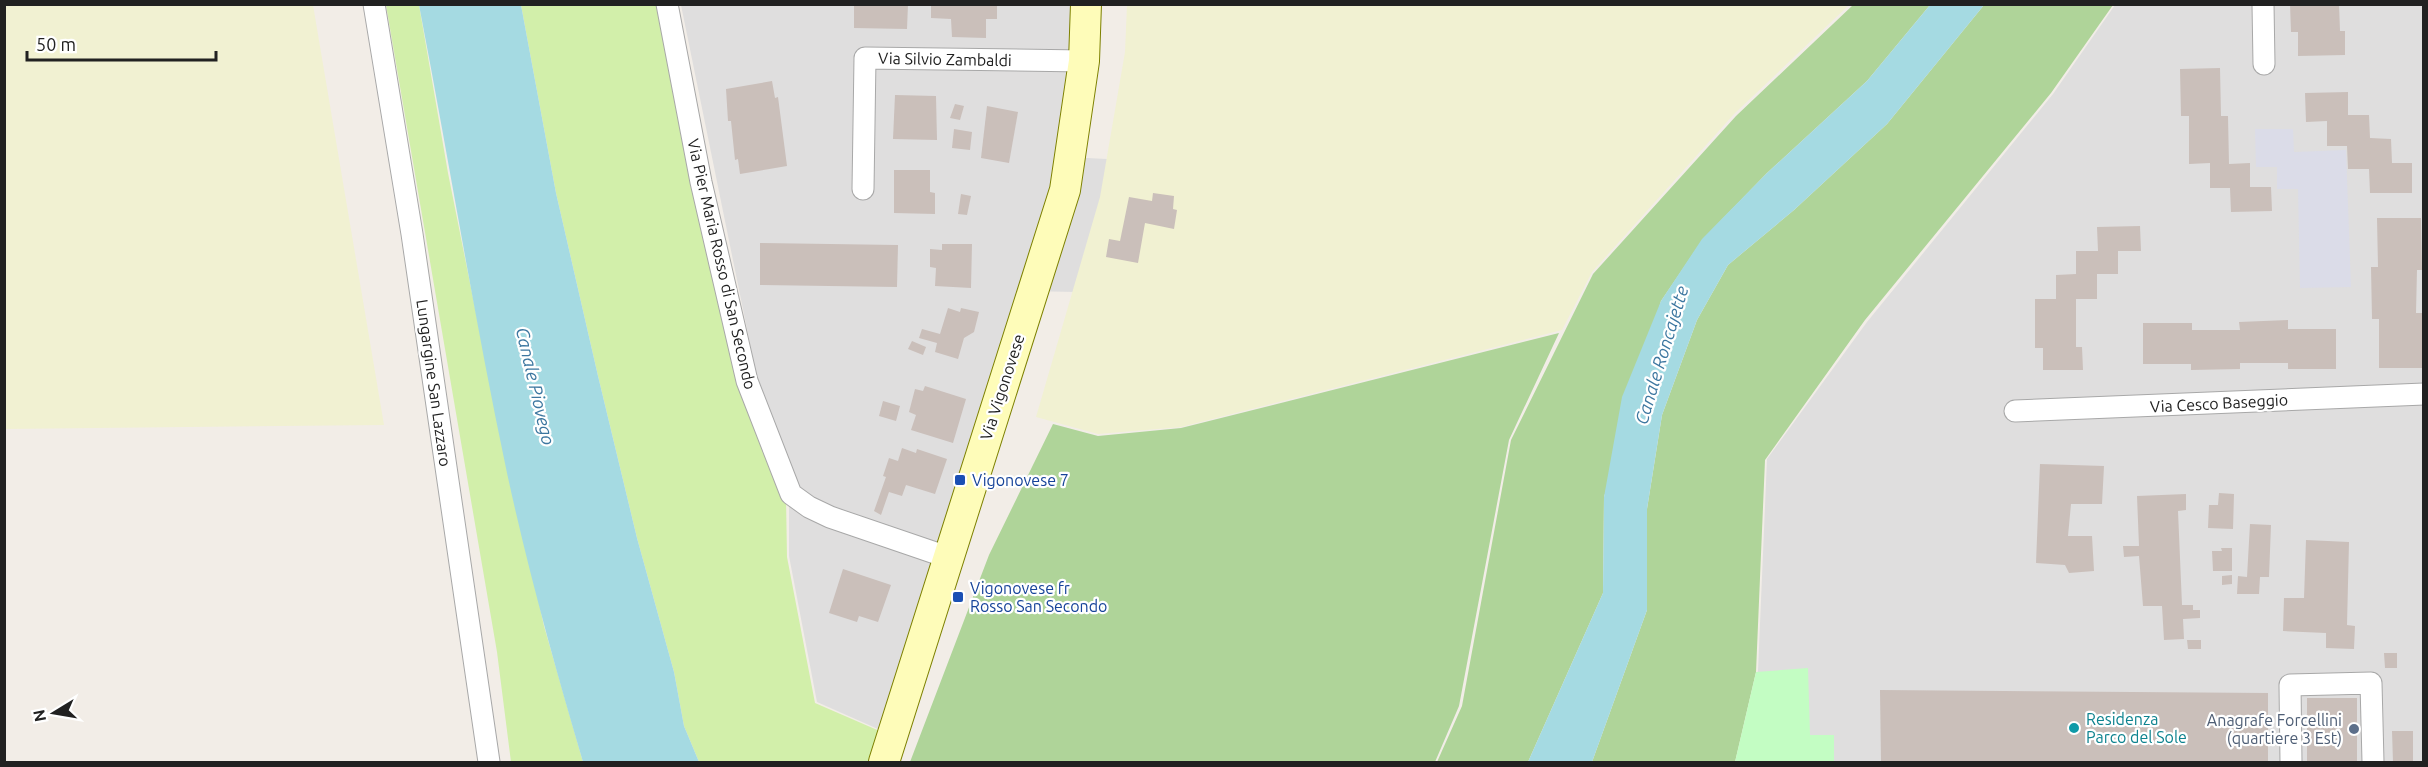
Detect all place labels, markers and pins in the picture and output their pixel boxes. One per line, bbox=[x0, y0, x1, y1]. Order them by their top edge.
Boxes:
place label: Vigonovese 7 bbox=[972, 471, 1069, 489]
marker: Vigonovese 7 bbox=[953, 473, 967, 487]
place label: Vigonovese fr Rosso San Secondo bbox=[970, 579, 1107, 615]
marker: Vigonovese fr Rosso San Secondo bbox=[951, 590, 965, 604]
place label: Residenza Parco del Sole bbox=[2086, 710, 2187, 746]
place label: Anagrafe Forcellini (quartiere 3 Est) bbox=[2207, 711, 2342, 748]
marker: Residenza Parco del Sole bbox=[2067, 721, 2081, 735]
marker: Anagrafe Forcellini (quartiere 3 Est) bbox=[2347, 722, 2361, 736]

